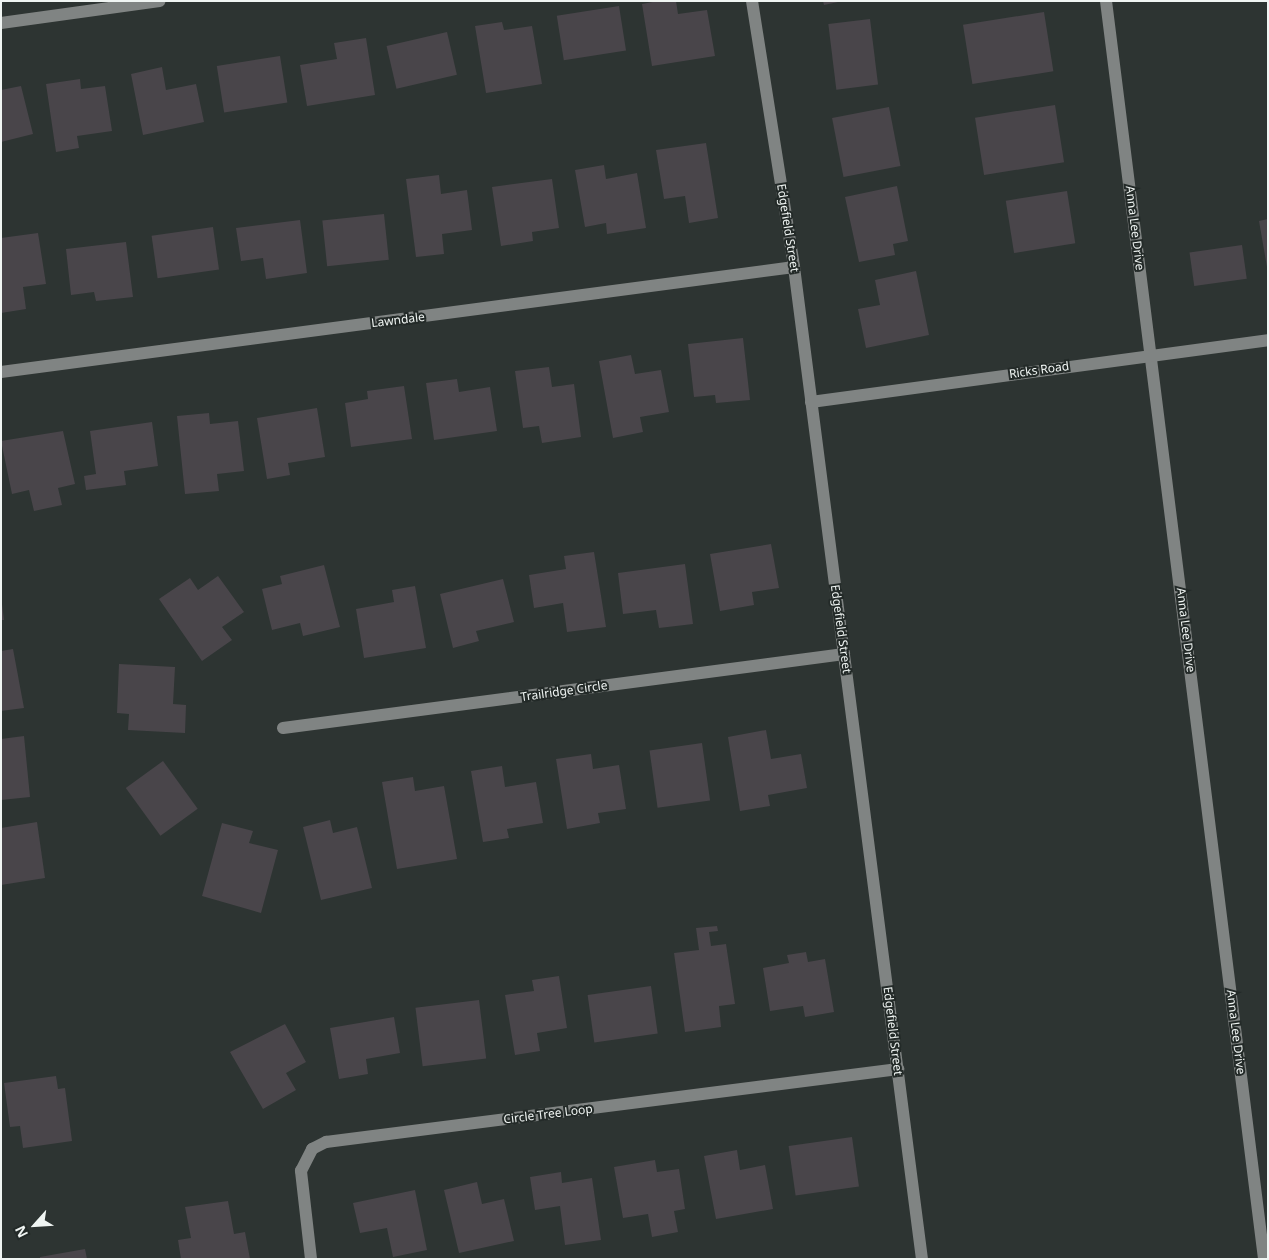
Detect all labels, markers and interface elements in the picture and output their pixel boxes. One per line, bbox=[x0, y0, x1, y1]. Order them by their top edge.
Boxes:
street label: Edgefield Street bbox=[774, 183, 802, 273]
street label: Anna Lee Drive bbox=[1123, 185, 1147, 271]
street label: Lawndale bbox=[370, 310, 426, 330]
street label: Ricks Road bbox=[1008, 359, 1070, 381]
street label: Edgefield Street bbox=[828, 584, 854, 674]
street label: Anna Lee Drive bbox=[1174, 587, 1198, 673]
street label: Trailridge Circle bbox=[520, 678, 608, 704]
street label: Edgefield Street bbox=[880, 986, 906, 1076]
street label: Anna Lee Drive bbox=[1224, 989, 1248, 1075]
street label: Circle Tree Loop bbox=[503, 1101, 593, 1127]
north arrow bbox=[10, 1200, 60, 1250]
text: N bbox=[10, 1223, 32, 1241]

